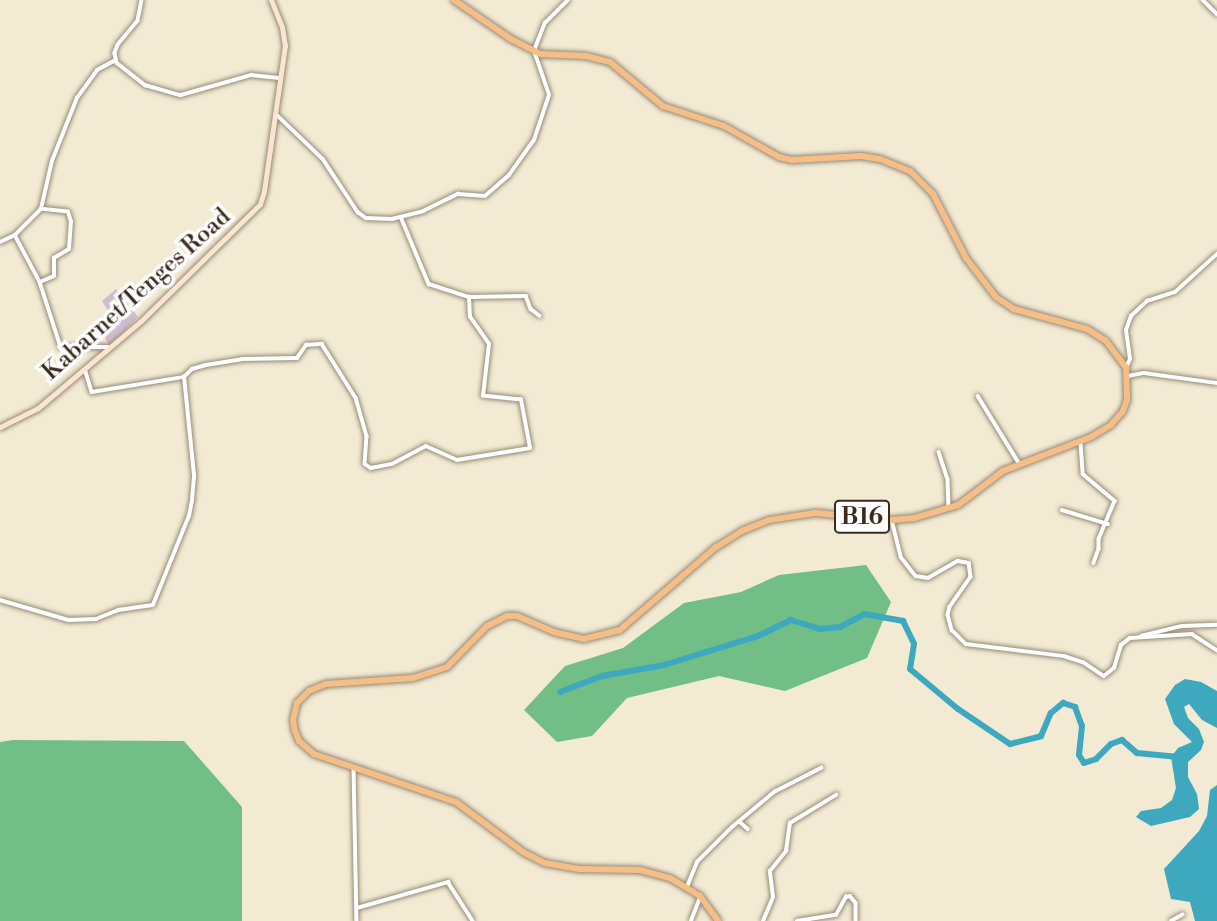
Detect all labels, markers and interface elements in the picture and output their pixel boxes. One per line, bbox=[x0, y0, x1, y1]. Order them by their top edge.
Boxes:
street label: Kabarnet/Tenges Road bbox=[37, 203, 237, 387]
road number: B16 bbox=[834, 498, 890, 537]

